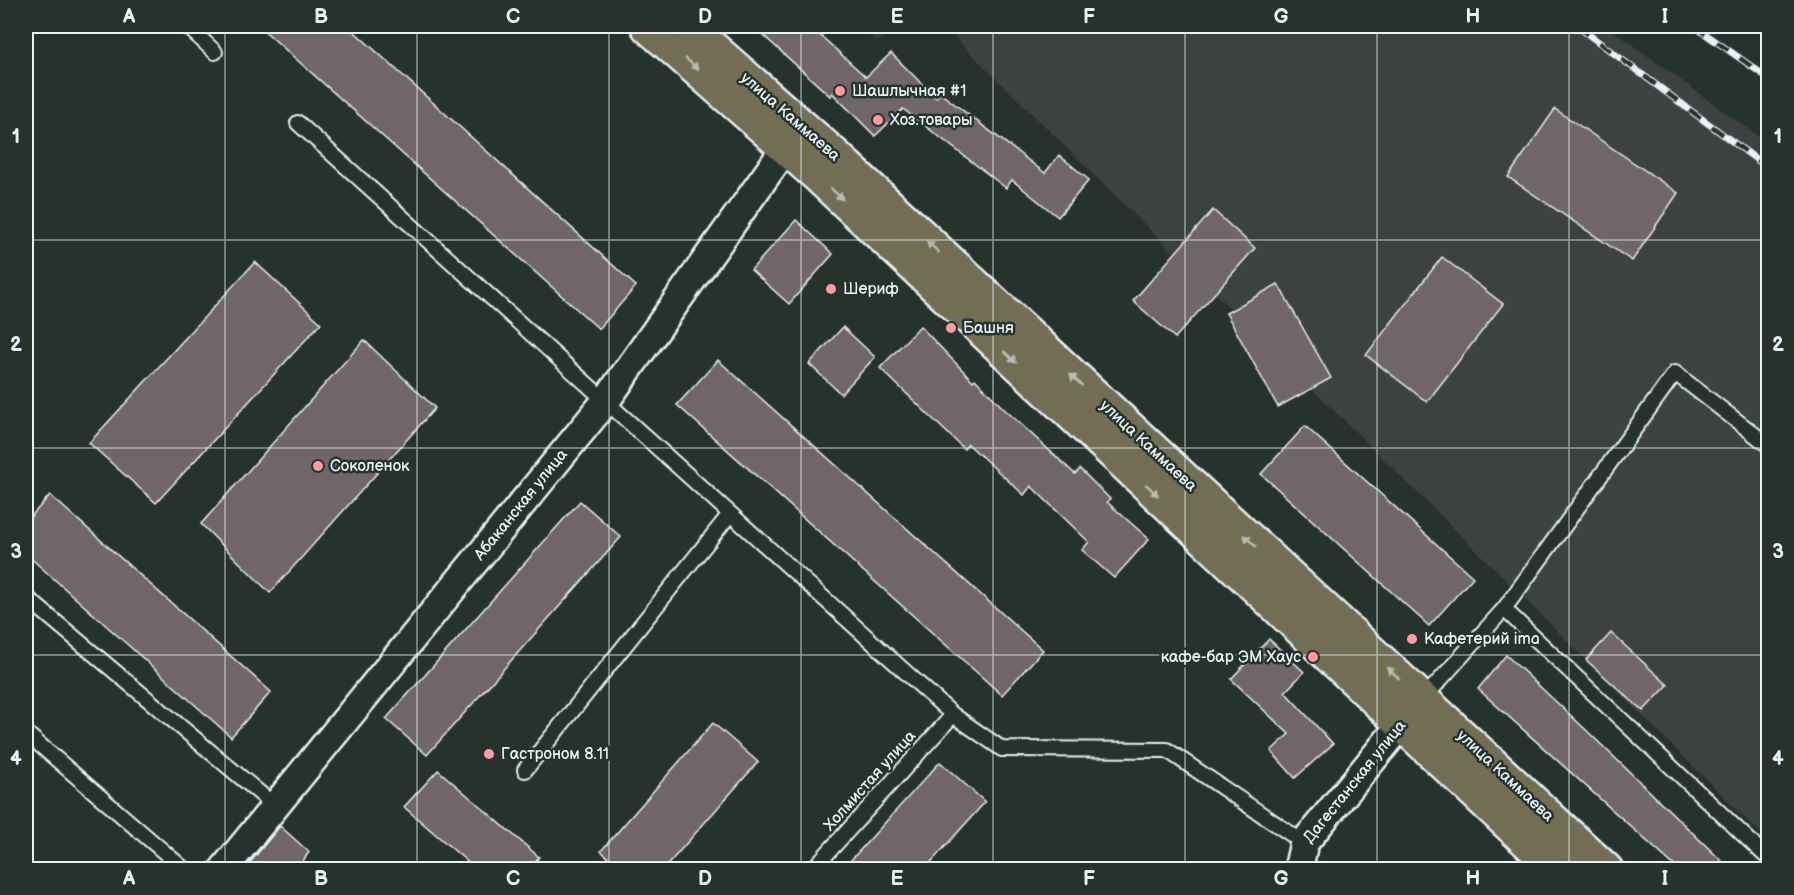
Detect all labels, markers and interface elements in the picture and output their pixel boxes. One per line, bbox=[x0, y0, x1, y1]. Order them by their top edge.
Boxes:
text: A bbox=[122, 5, 136, 29]
text: B bbox=[314, 5, 328, 29]
text: C bbox=[506, 5, 520, 29]
text: D bbox=[698, 5, 712, 29]
text: E bbox=[891, 5, 904, 29]
text: F bbox=[1083, 5, 1095, 29]
text: G bbox=[1274, 5, 1289, 29]
text: H bbox=[1466, 5, 1480, 29]
text: I bbox=[1662, 5, 1668, 29]
one-way arrow bbox=[684, 57, 699, 70]
street label: улица Каммаева bbox=[736, 69, 844, 166]
place label: Шашлычная #1 bbox=[852, 82, 966, 101]
marker: Шашлычная #1 bbox=[833, 84, 847, 98]
place label: Хоз.товары bbox=[890, 111, 973, 130]
marker: Хоз.товары bbox=[871, 113, 885, 127]
text: 1 bbox=[12, 125, 20, 149]
text: 1 bbox=[1774, 125, 1782, 149]
one-way arrow bbox=[830, 187, 844, 201]
one-way arrow bbox=[926, 241, 941, 254]
place label: Шериф bbox=[843, 280, 899, 299]
marker: Шериф bbox=[824, 282, 838, 296]
place label: Башня bbox=[963, 319, 1014, 338]
marker: Башня bbox=[944, 321, 958, 335]
text: 2 bbox=[10, 333, 22, 357]
text: 2 bbox=[1772, 333, 1784, 357]
one-way arrow bbox=[1003, 349, 1017, 363]
one-way arrow bbox=[1069, 373, 1083, 387]
street label: улица Каммаева bbox=[1096, 396, 1201, 496]
street label: Абаканская улица bbox=[470, 445, 572, 565]
place label: Соколенок bbox=[330, 457, 410, 476]
marker: Соколенок bbox=[311, 459, 325, 473]
one-way arrow bbox=[1145, 483, 1160, 497]
one-way arrow bbox=[1243, 534, 1257, 548]
text: 3 bbox=[10, 540, 22, 564]
text: 3 bbox=[1772, 540, 1784, 564]
place label: Кафетерий ima bbox=[1424, 630, 1540, 649]
marker: Кафетерий ima bbox=[1405, 632, 1419, 646]
place label: кафе-бар ЭМ Хаус bbox=[1161, 648, 1301, 667]
marker: кафе-бар ЭМ Хаус bbox=[1306, 650, 1320, 664]
one-way arrow bbox=[1386, 666, 1401, 680]
street label: Дагестанская улица bbox=[1300, 716, 1411, 847]
street label: улица Каммаева bbox=[1453, 726, 1558, 826]
street label: Холмистая улица bbox=[820, 727, 920, 835]
place label: Гастроном 8.11 bbox=[501, 745, 609, 764]
text: 4 bbox=[10, 747, 22, 771]
marker: Гастроном 8.11 bbox=[482, 747, 496, 761]
text: 4 bbox=[1772, 747, 1784, 771]
text: A bbox=[122, 867, 136, 891]
text: B bbox=[314, 867, 328, 891]
text: C bbox=[506, 867, 520, 891]
text: D bbox=[698, 867, 712, 891]
text: E bbox=[891, 867, 904, 891]
text: F bbox=[1083, 867, 1095, 891]
text: G bbox=[1274, 867, 1289, 891]
text: H bbox=[1466, 867, 1480, 891]
text: I bbox=[1662, 867, 1668, 891]

